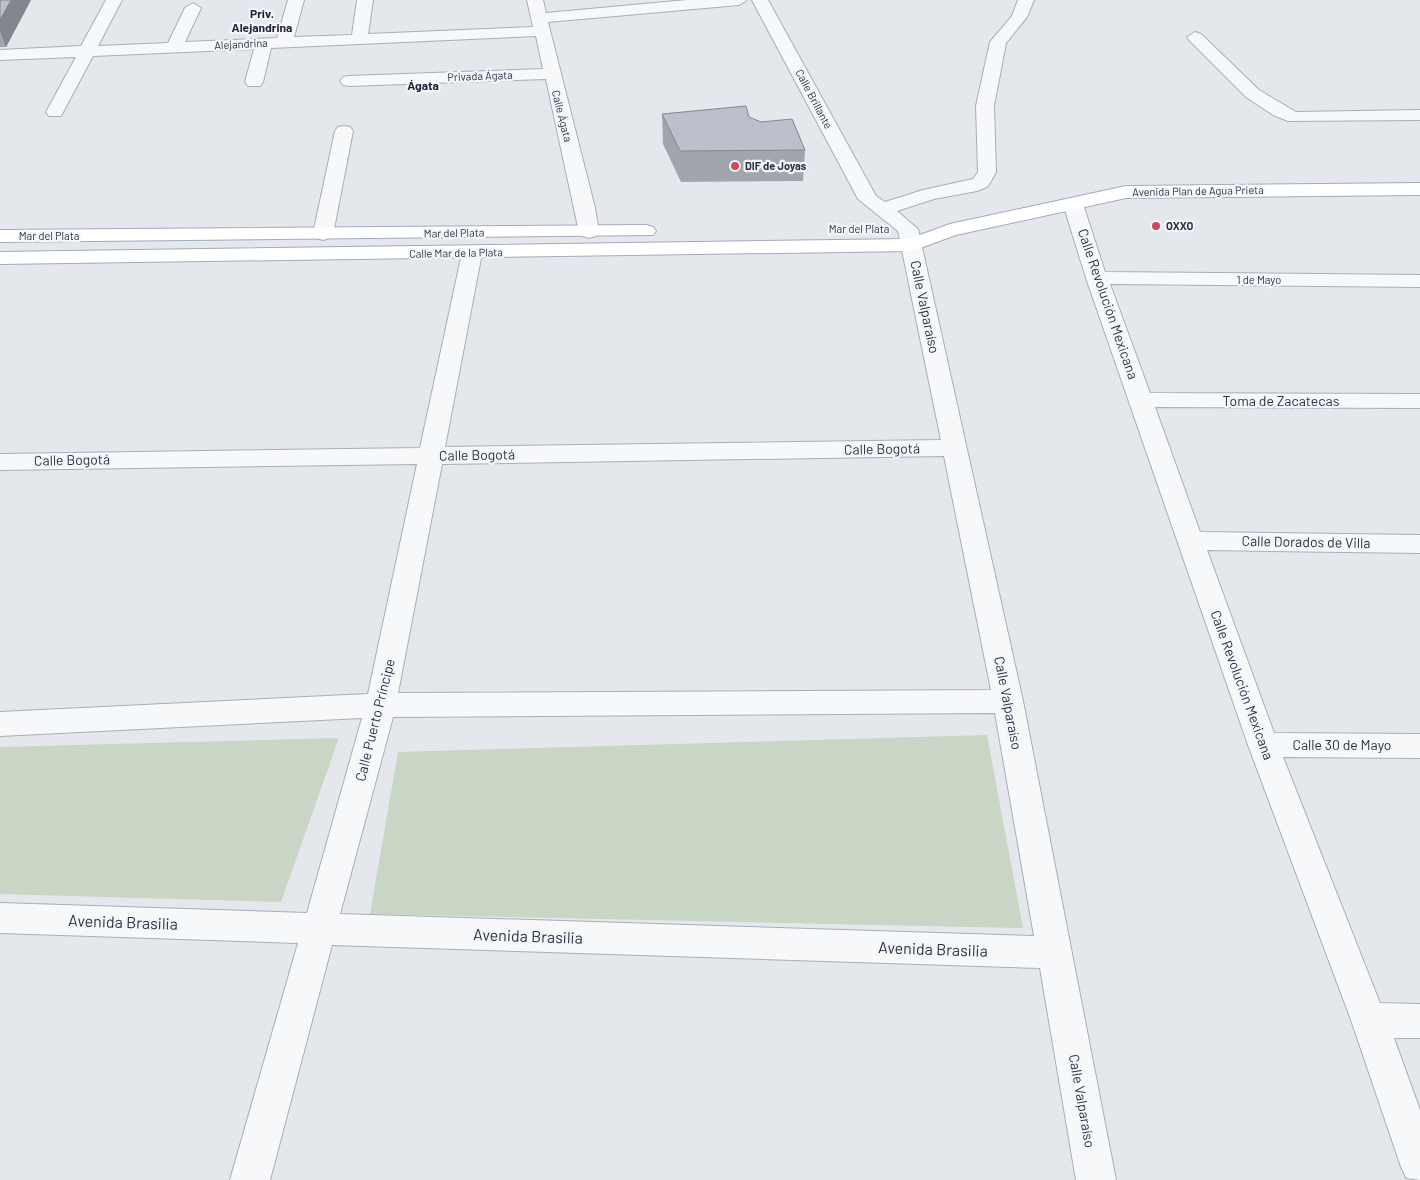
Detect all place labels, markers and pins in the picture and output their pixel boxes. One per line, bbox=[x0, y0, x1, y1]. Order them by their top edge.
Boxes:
place label: DIF de Joyas bbox=[745, 159, 807, 172]
marker: DIF de Joyas bbox=[729, 160, 741, 172]
place label: OXXO bbox=[1166, 219, 1193, 232]
marker: OXXO bbox=[1150, 220, 1162, 232]

